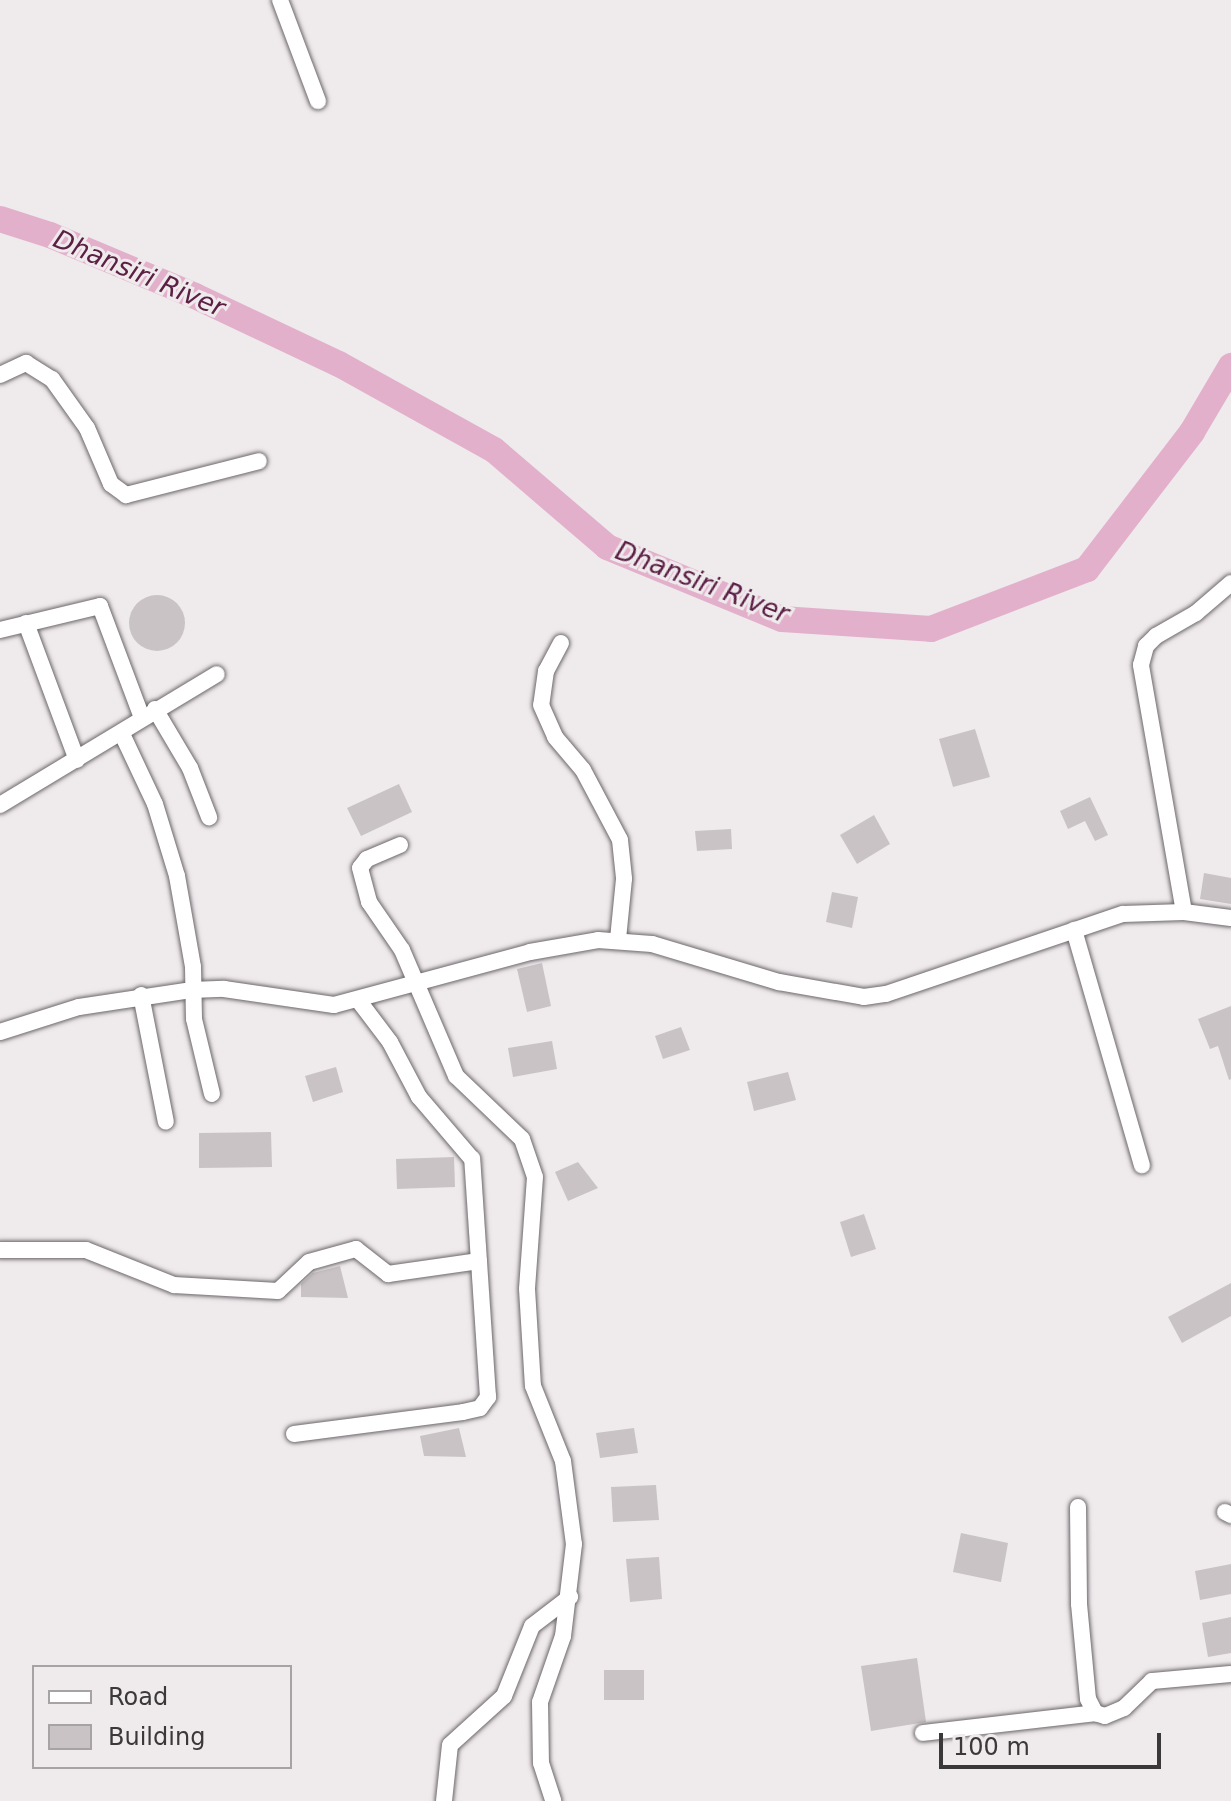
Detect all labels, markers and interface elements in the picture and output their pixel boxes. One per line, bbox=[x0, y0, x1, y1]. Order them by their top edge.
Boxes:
water label: Dhansiri River bbox=[49, 224, 229, 324]
water label: Dhansiri River bbox=[611, 536, 793, 630]
legend bbox=[32, 1665, 292, 1769]
text: Road bbox=[108, 1683, 168, 1711]
scale bar bbox=[943, 1717, 1165, 1767]
text: Building bbox=[108, 1723, 205, 1751]
text: 100 m bbox=[953, 1733, 1030, 1761]

